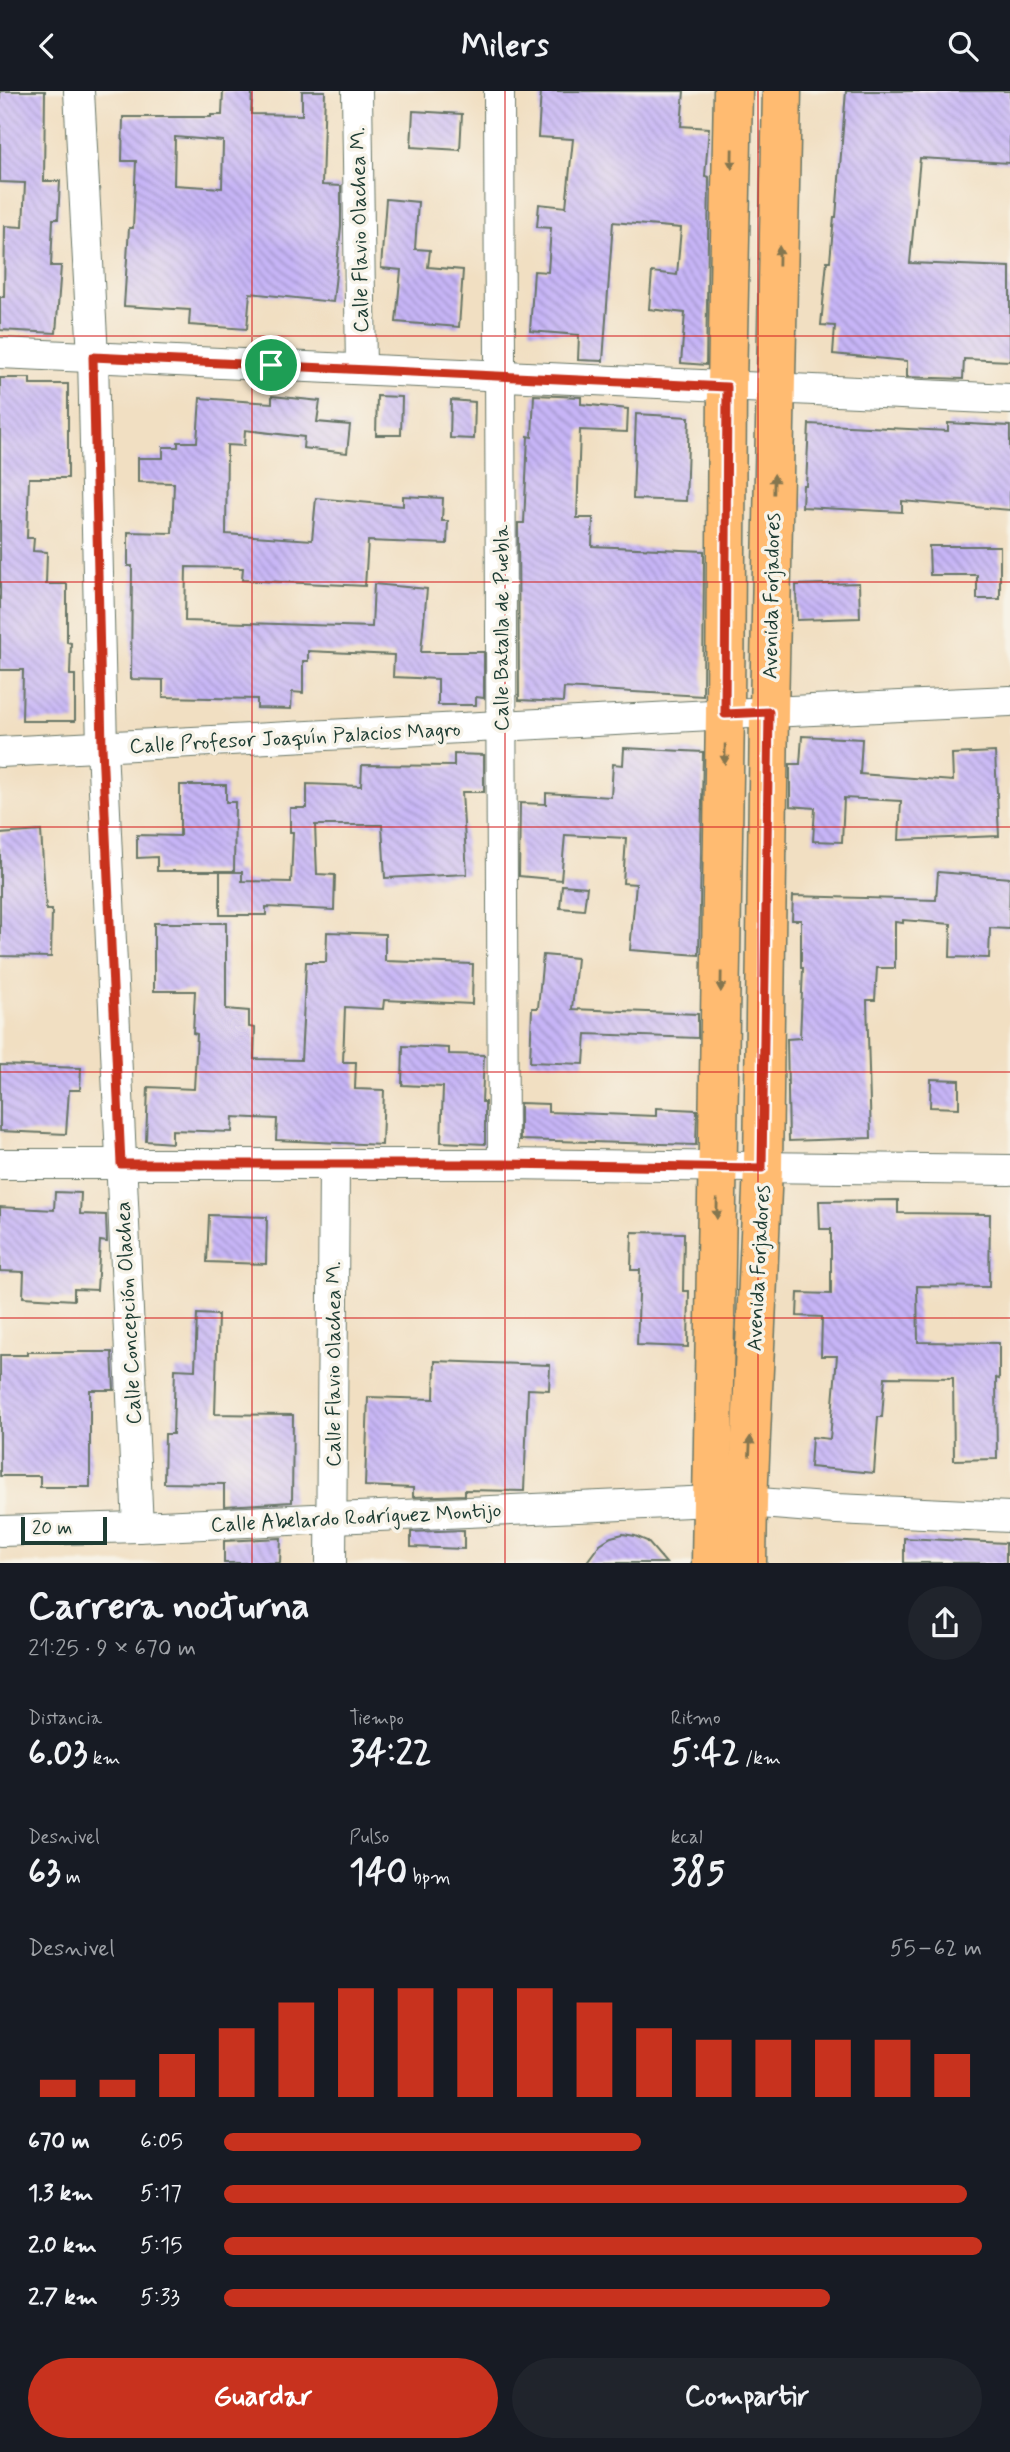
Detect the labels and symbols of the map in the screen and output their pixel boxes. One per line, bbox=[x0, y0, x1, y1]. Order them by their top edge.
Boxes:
street label: Calle Flavio Olachea M. bbox=[344, 127, 376, 333]
one-way arrow bbox=[726, 148, 738, 170]
one-way arrow bbox=[773, 245, 784, 267]
pin bbox=[241, 335, 301, 395]
one-way arrow bbox=[768, 472, 780, 494]
street label: Avenida Forjadores bbox=[757, 513, 787, 679]
street label: Calle Batalla de Puebla bbox=[488, 524, 516, 731]
street label: Calle Profesor Joaquín Palacios Magro bbox=[129, 715, 461, 761]
one-way arrow bbox=[719, 743, 730, 765]
one-way arrow bbox=[715, 971, 727, 993]
street label: Avenida Forjadores bbox=[741, 1184, 777, 1352]
one-way arrow bbox=[711, 1198, 723, 1220]
street label: Calle Concepción Olachea bbox=[109, 1201, 149, 1425]
street label: Calle Flavio Olachea M. bbox=[320, 1261, 348, 1467]
one-way arrow bbox=[745, 1435, 756, 1457]
street label: Calle Abelardo Rodríguez Montijo bbox=[210, 1496, 502, 1540]
scale bar bbox=[21, 1514, 107, 1546]

